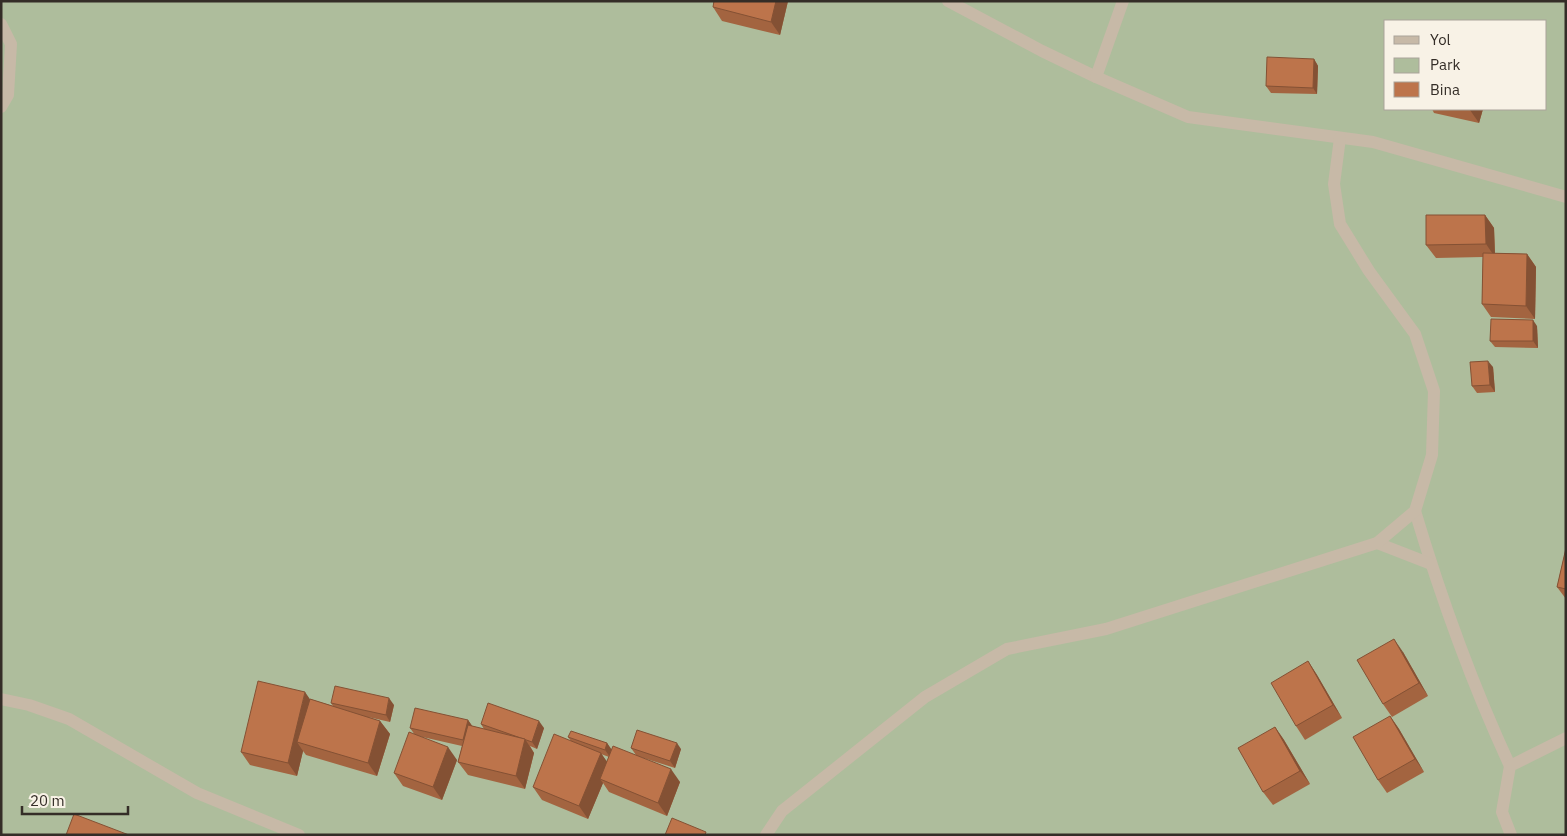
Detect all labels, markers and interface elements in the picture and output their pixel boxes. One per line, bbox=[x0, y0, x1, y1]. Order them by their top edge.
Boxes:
legend bbox=[1384, 20, 1547, 110]
text: Yol bbox=[1430, 30, 1451, 49]
text: Park bbox=[1430, 55, 1460, 74]
text: Bina bbox=[1430, 80, 1460, 99]
scale bar bbox=[22, 784, 129, 816]
text: 20 m bbox=[30, 791, 65, 810]

